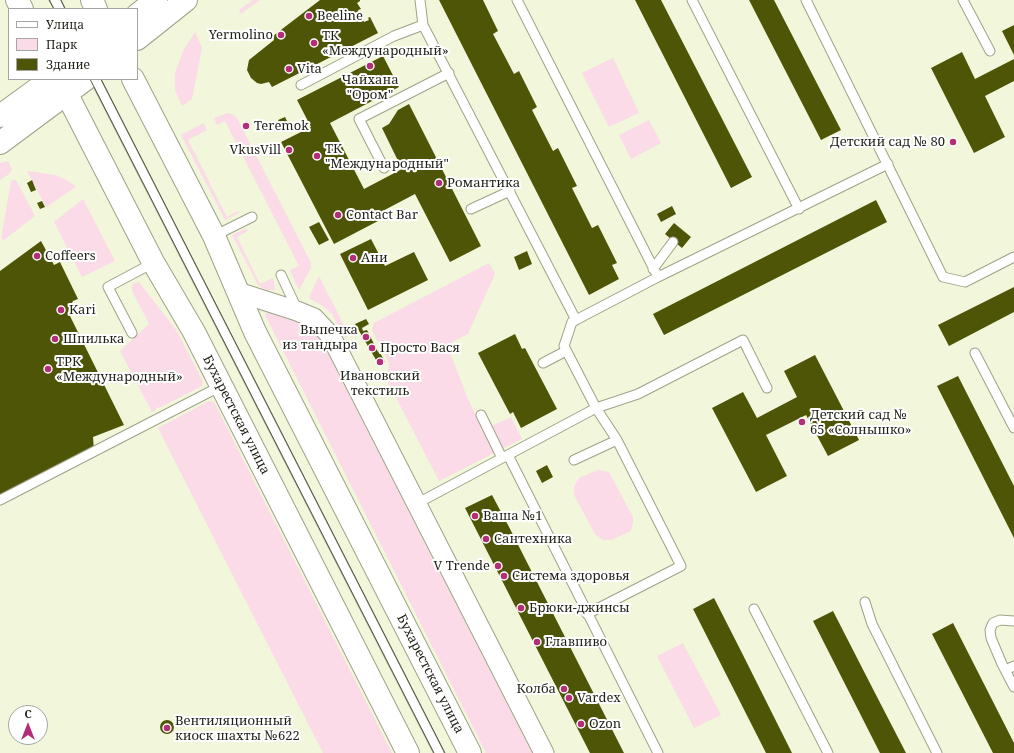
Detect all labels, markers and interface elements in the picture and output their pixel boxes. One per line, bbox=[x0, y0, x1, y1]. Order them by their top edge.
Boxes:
legend bbox=[8, 8, 138, 80]
place label: Beeline bbox=[317, 8, 363, 24]
marker: Beeline bbox=[304, 11, 314, 21]
text: Улица bbox=[46, 16, 84, 33]
place label: Yermolino bbox=[209, 27, 273, 43]
place label: ТК «Международный» bbox=[322, 28, 449, 59]
marker: Yermolino bbox=[276, 30, 286, 40]
text: Парк bbox=[46, 36, 77, 53]
marker: ТК «Международный» bbox=[309, 38, 319, 48]
text: Здание bbox=[46, 56, 90, 73]
place label: Vita bbox=[297, 61, 322, 77]
marker: Чайхана "Ором" bbox=[365, 61, 375, 71]
marker: Vita bbox=[284, 64, 294, 74]
place label: Чайхана "Ором" bbox=[341, 72, 399, 103]
place label: Teremok bbox=[254, 118, 309, 134]
marker: Teremok bbox=[241, 121, 251, 131]
place label: Детский сад № 80 bbox=[830, 134, 945, 150]
marker: Детский сад № 80 bbox=[948, 137, 958, 147]
place label: ТК "Международный" bbox=[325, 141, 449, 172]
place label: VkusVill bbox=[230, 142, 281, 158]
marker: VkusVill bbox=[284, 145, 294, 155]
marker: ТК "Международный" bbox=[312, 151, 322, 161]
place label: Романтика bbox=[447, 175, 520, 191]
marker: Романтика bbox=[434, 178, 444, 188]
place label: Contact Bar bbox=[346, 207, 418, 223]
marker: Contact Bar bbox=[333, 210, 343, 220]
place label: Coffeers bbox=[45, 248, 96, 264]
place label: Ани bbox=[361, 250, 388, 266]
marker: Coffeers bbox=[32, 251, 42, 261]
marker: Ани bbox=[348, 253, 358, 263]
place label: Kari bbox=[69, 302, 96, 318]
marker: Kari bbox=[56, 305, 66, 315]
place label: Выпечка из тандыра bbox=[282, 322, 358, 353]
place label: Шпилька bbox=[63, 331, 124, 347]
marker: Выпечка из тандыра bbox=[361, 332, 371, 342]
marker: Шпилька bbox=[50, 334, 60, 344]
place label: Просто Вася bbox=[380, 340, 460, 356]
marker: Просто Вася bbox=[367, 343, 377, 353]
street label: Бухарестская улица bbox=[199, 353, 273, 477]
place label: ТРК «Международный» bbox=[56, 354, 183, 385]
marker: Ивановский текстиль bbox=[375, 357, 385, 367]
marker: ТРК «Международный» bbox=[43, 364, 53, 374]
place label: Ивановский текстиль bbox=[340, 368, 420, 399]
place label: Детский сад № 65 «Солнышко» bbox=[810, 407, 912, 438]
marker: Детский сад № 65 «Солнышко» bbox=[797, 417, 807, 427]
place label: Ваша №1 bbox=[483, 508, 543, 524]
marker: Ваша №1 bbox=[470, 511, 480, 521]
place label: Сантехника bbox=[494, 531, 572, 547]
marker: Сантехника bbox=[481, 534, 491, 544]
place label: V Trende bbox=[433, 558, 490, 574]
marker: V Trende bbox=[493, 561, 503, 571]
place label: Система здоровья bbox=[512, 568, 630, 584]
marker: Система здоровья bbox=[499, 571, 509, 581]
place label: Брюки-джинсы bbox=[529, 600, 630, 616]
marker: Брюки-джинсы bbox=[516, 603, 526, 613]
street label: Бухарестская улица bbox=[393, 612, 467, 736]
place label: Главпиво bbox=[545, 634, 607, 650]
marker: Главпиво bbox=[532, 637, 542, 647]
place label: Колба bbox=[516, 681, 556, 697]
marker: Колба bbox=[559, 684, 569, 694]
place label: Vardex bbox=[577, 690, 621, 706]
marker: Vardex bbox=[564, 693, 574, 703]
north arrow bbox=[8, 705, 48, 745]
text: С bbox=[24, 706, 32, 721]
place label: Вентиляционный киоск шахты №622 bbox=[175, 713, 300, 744]
place label: Ozon bbox=[589, 716, 621, 732]
marker: Ozon bbox=[576, 719, 586, 729]
marker: Вентиляционный киоск шахты №622 bbox=[162, 723, 172, 733]

